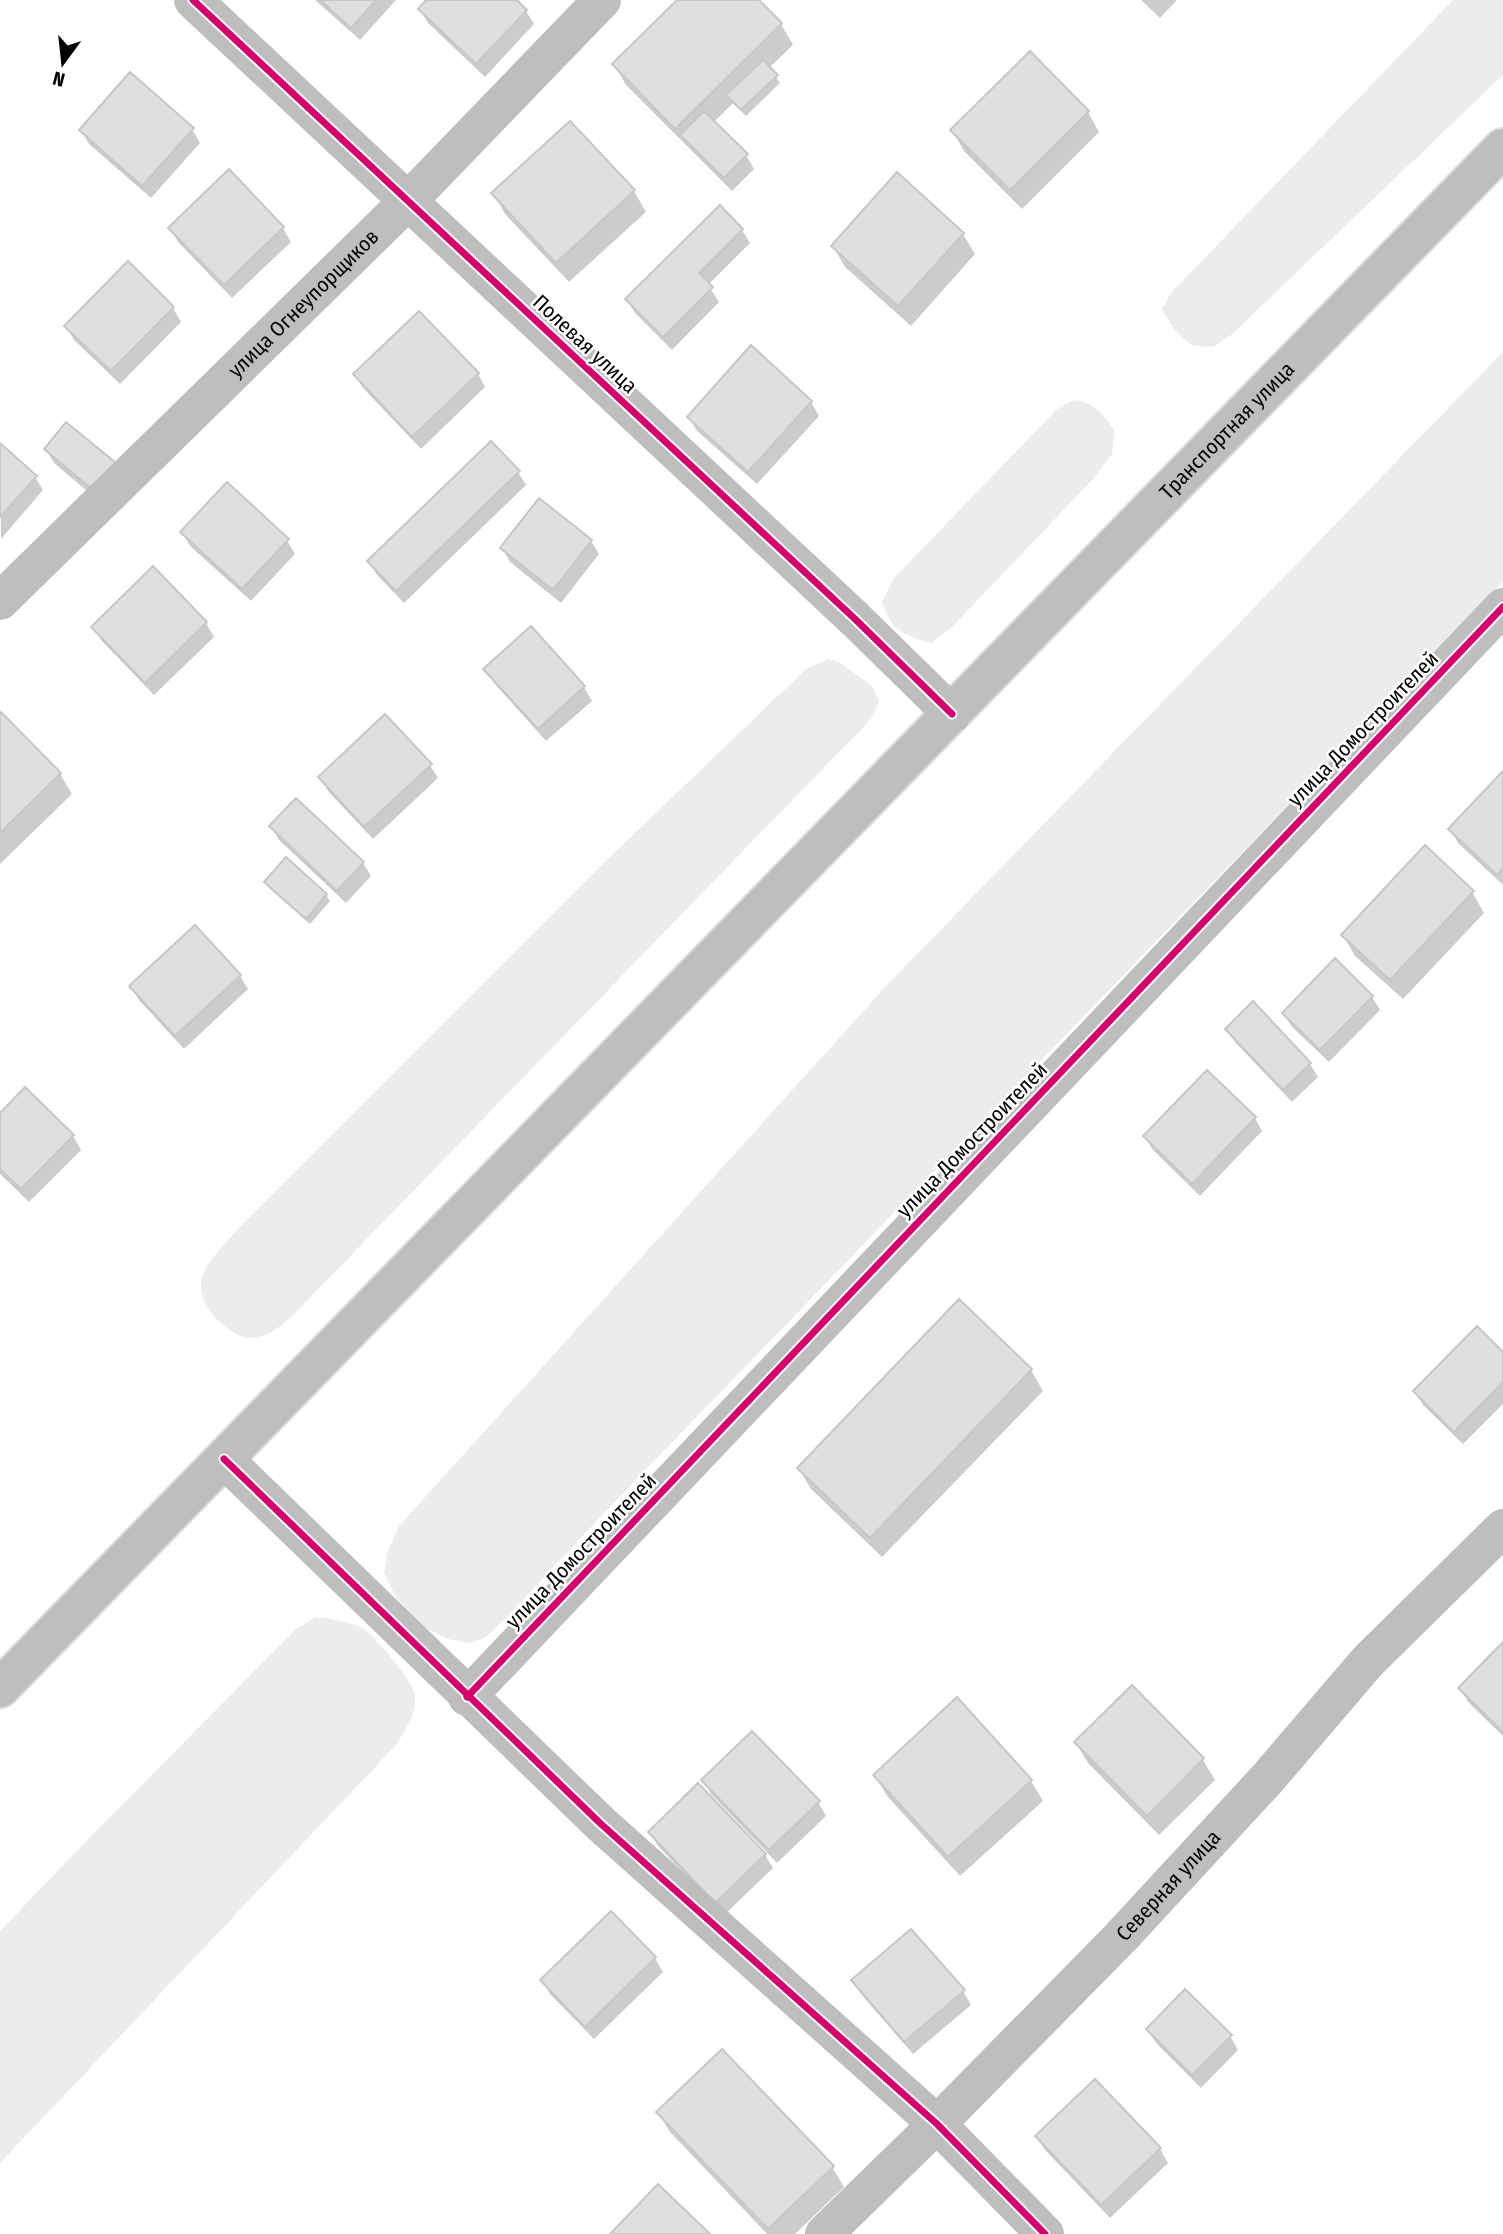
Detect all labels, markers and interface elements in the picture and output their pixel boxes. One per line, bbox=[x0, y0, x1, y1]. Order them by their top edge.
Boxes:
north arrow bbox=[28, 28, 98, 98]
text: N bbox=[50, 66, 67, 92]
street label: улица Огнеупорщиков bbox=[223, 224, 384, 383]
street label: Полевая улица bbox=[527, 289, 643, 399]
street label: Транспортная улица bbox=[1154, 356, 1300, 505]
street label: улица Домостроителей bbox=[1282, 646, 1444, 812]
street label: улица Домостроителей bbox=[891, 1057, 1053, 1223]
street label: улица Домостроителей bbox=[500, 1468, 662, 1634]
street label: Северная улица bbox=[1111, 1825, 1226, 1947]

